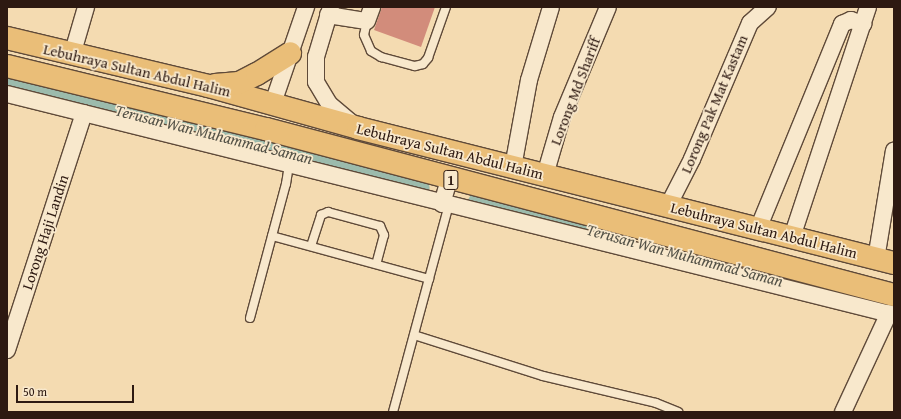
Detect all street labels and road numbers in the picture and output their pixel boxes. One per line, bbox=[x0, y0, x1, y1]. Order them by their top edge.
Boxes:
street label: Lorong Pak Mat Kastam bbox=[677, 32, 751, 176]
street label: Lorong Md Shariff bbox=[546, 34, 604, 148]
street label: Lebuhraya Sultan Abdul Halim bbox=[42, 40, 232, 100]
street label: Lebuhraya Sultan Abdul Halim bbox=[355, 119, 545, 183]
road number: 1 bbox=[443, 168, 459, 192]
street label: Lorong Haji Landin bbox=[18, 172, 72, 292]
street label: Lebuhraya Sultan Abdul Halim bbox=[669, 198, 859, 262]

